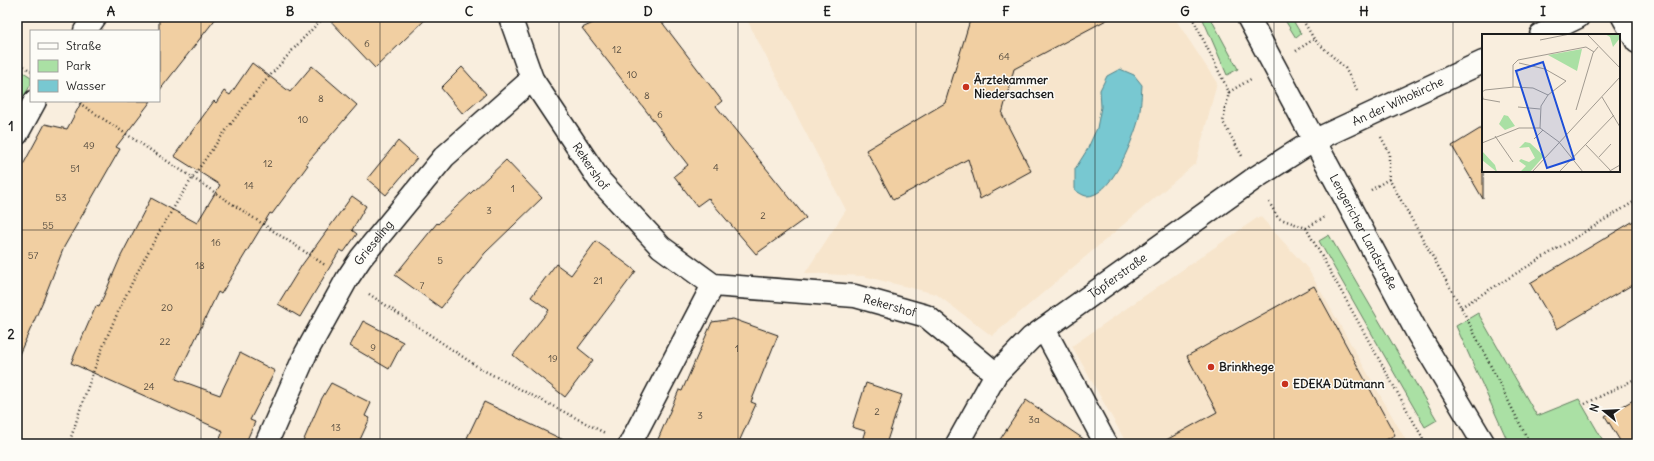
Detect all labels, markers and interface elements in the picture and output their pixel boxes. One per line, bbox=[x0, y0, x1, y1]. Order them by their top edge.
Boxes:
text: A bbox=[107, 3, 116, 20]
text: B bbox=[286, 3, 295, 20]
text: C bbox=[465, 3, 474, 20]
text: D bbox=[643, 3, 653, 20]
text: E bbox=[823, 3, 831, 20]
text: F bbox=[1002, 3, 1010, 20]
text: G bbox=[1180, 3, 1190, 20]
text: H bbox=[1359, 3, 1369, 20]
text: I bbox=[1540, 3, 1546, 20]
legend bbox=[30, 30, 160, 102]
inset map bbox=[1482, 34, 1620, 172]
house number: 6 bbox=[364, 37, 370, 50]
text: Straße bbox=[66, 38, 101, 53]
house number: 12 bbox=[612, 43, 622, 56]
house number: 64 bbox=[998, 50, 1010, 63]
text: Park bbox=[66, 58, 91, 73]
house number: 10 bbox=[627, 68, 637, 81]
place label: Ärztekammer Niedersachsen bbox=[974, 72, 1054, 101]
street label: An der Wihokirche bbox=[1350, 73, 1446, 129]
text: Wasser bbox=[66, 78, 106, 93]
marker: Ärztekammer Niedersachsen bbox=[961, 82, 971, 92]
house number: 8 bbox=[644, 89, 650, 102]
house number: 8 bbox=[318, 92, 324, 105]
house number: 6 bbox=[657, 108, 663, 121]
house number: 10 bbox=[298, 113, 308, 126]
text: 1 bbox=[8, 118, 14, 135]
house number: 49 bbox=[83, 139, 95, 152]
street label: Rekershof bbox=[569, 140, 613, 194]
house number: 12 bbox=[263, 157, 273, 170]
house number: 4 bbox=[713, 161, 719, 174]
house number: 51 bbox=[70, 162, 80, 175]
street label: Lengericher Landstraße bbox=[1327, 171, 1401, 292]
house number: 14 bbox=[244, 179, 254, 192]
house number: 1 bbox=[511, 182, 515, 195]
house number: 53 bbox=[55, 191, 67, 204]
house number: 3 bbox=[486, 204, 492, 217]
house number: 2 bbox=[760, 209, 766, 222]
street label: Grieseling bbox=[350, 217, 396, 268]
house number: 55 bbox=[42, 219, 54, 232]
house number: 16 bbox=[211, 236, 221, 249]
house number: 57 bbox=[28, 249, 38, 262]
street label: Töpferstraße bbox=[1085, 250, 1150, 302]
house number: 5 bbox=[437, 254, 443, 267]
house number: 18 bbox=[195, 259, 205, 272]
house number: 21 bbox=[593, 274, 603, 287]
house number: 7 bbox=[420, 279, 425, 292]
street label: Rekershof bbox=[862, 291, 919, 320]
house number: 20 bbox=[161, 301, 173, 314]
text: 2 bbox=[7, 326, 15, 343]
house number: 22 bbox=[160, 335, 171, 348]
house number: 9 bbox=[370, 341, 376, 354]
house number: 1 bbox=[735, 342, 739, 355]
house number: 19 bbox=[548, 352, 558, 365]
place label: Brinkhege bbox=[1219, 359, 1275, 375]
marker: Brinkhege bbox=[1206, 362, 1216, 372]
place label: EDEKA Dütmann bbox=[1293, 376, 1384, 391]
marker: EDEKA Dütmann bbox=[1280, 379, 1290, 389]
house number: 24 bbox=[143, 380, 155, 393]
north arrow bbox=[1584, 391, 1624, 431]
text: N bbox=[1587, 402, 1602, 414]
house number: 2 bbox=[874, 405, 880, 418]
house number: 3 bbox=[697, 409, 703, 422]
house number: 3a bbox=[1028, 413, 1040, 426]
house number: 13 bbox=[331, 421, 341, 434]

